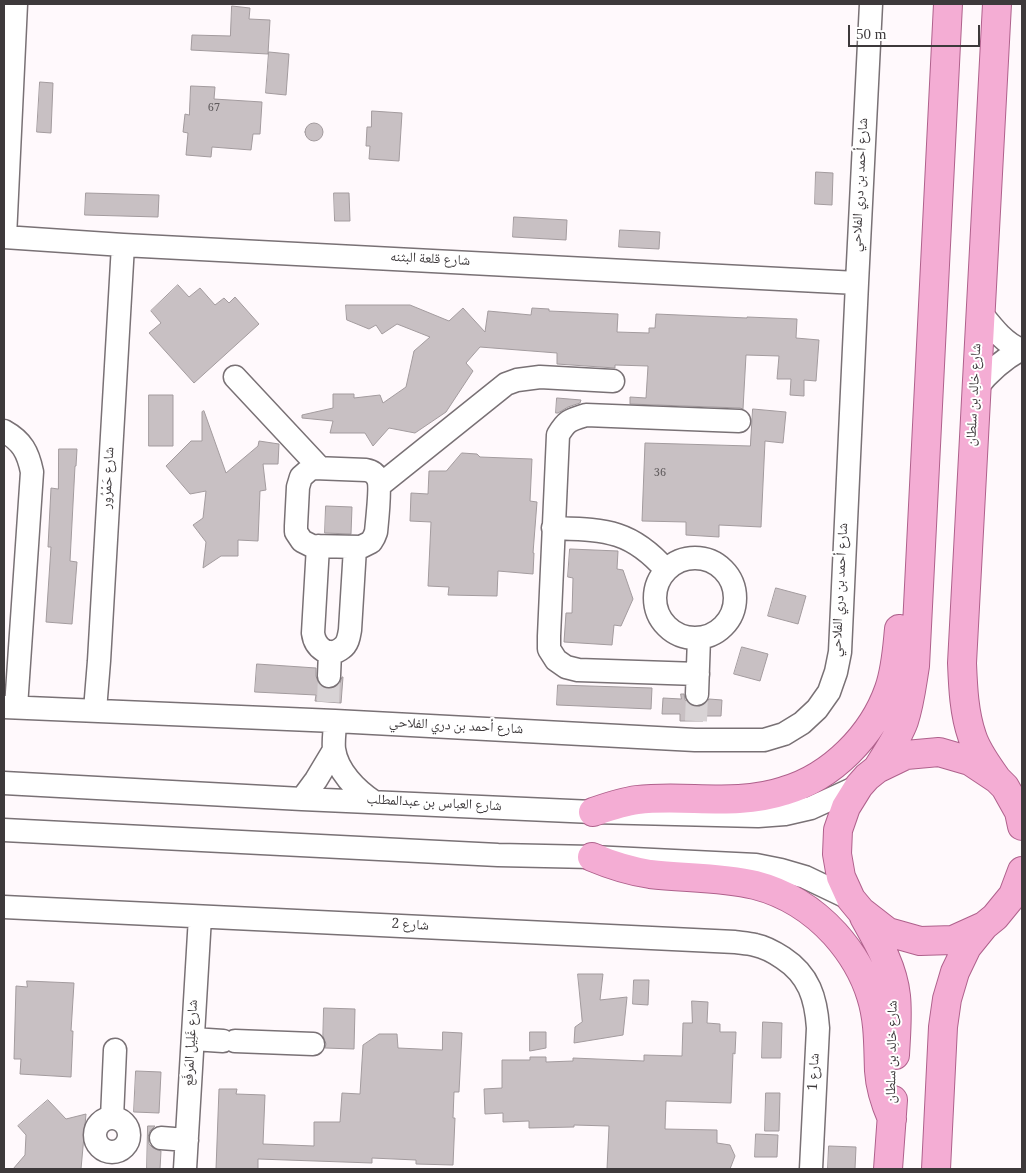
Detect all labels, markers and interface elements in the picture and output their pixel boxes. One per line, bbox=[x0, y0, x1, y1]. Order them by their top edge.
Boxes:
scale bar bbox=[851, 15, 984, 47]
text: 50 m bbox=[856, 26, 886, 42]
house number: 67 bbox=[208, 103, 220, 117]
street label: شارع أحمد بن دري الفلاحي bbox=[850, 117, 874, 253]
street label: شارع قلعة البثنه bbox=[390, 251, 470, 271]
street label: شارع خالِد بن سلطان bbox=[965, 343, 987, 447]
street label: شارع حَمْرُور bbox=[100, 447, 120, 509]
house number: 36 bbox=[654, 468, 666, 482]
street label: شارع أحمد بن دري الفلاحي bbox=[830, 522, 854, 658]
street label: شارع أحمد بن دري الفلاحي bbox=[388, 716, 524, 740]
street label: شارع العباس بن عبدالمطلب bbox=[366, 793, 502, 817]
street label: شارع 2 bbox=[391, 918, 429, 936]
street label: شارع غَلِيل المَرفَع bbox=[182, 999, 204, 1087]
street label: شارع خالِد بن سلطان bbox=[885, 1000, 903, 1104]
street label: شارع 1 bbox=[807, 1053, 825, 1091]

